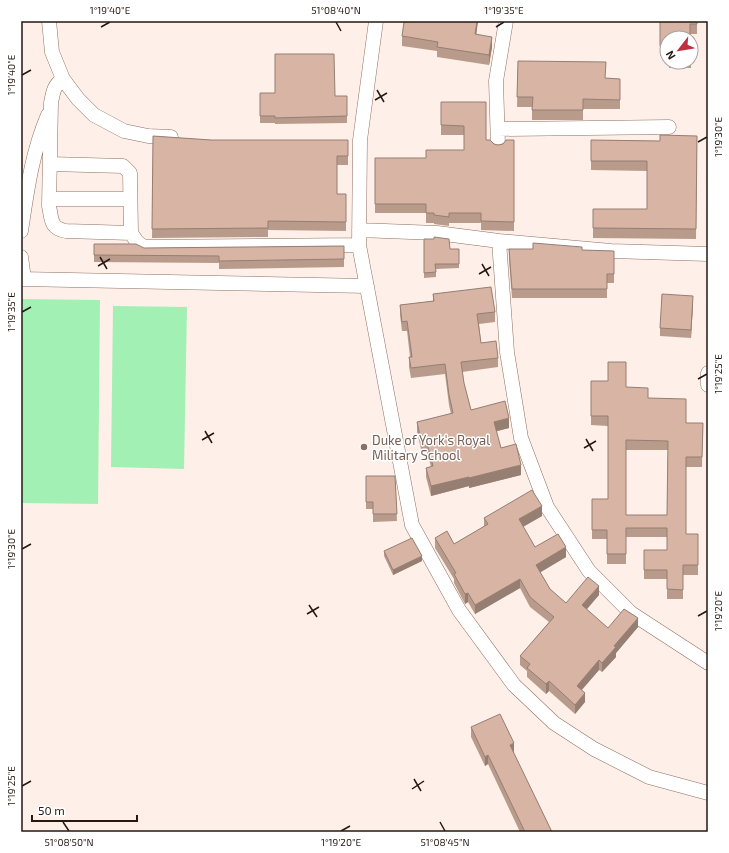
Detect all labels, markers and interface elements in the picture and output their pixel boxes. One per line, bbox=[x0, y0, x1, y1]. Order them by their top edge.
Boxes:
text: 1°19'40"E bbox=[90, 4, 131, 16]
text: 51°08'40"N bbox=[311, 4, 361, 16]
text: 1°19'35"E bbox=[484, 4, 524, 16]
north arrow bbox=[659, 30, 699, 70]
text: N bbox=[662, 49, 678, 62]
text: 1°19'40"E bbox=[5, 54, 17, 95]
text: 1°19'30"E bbox=[712, 117, 724, 157]
text: 1°19'35"E bbox=[5, 292, 17, 332]
text: 1°19'25"E bbox=[712, 354, 724, 394]
place label: Duke of York's Royal Military School bbox=[372, 432, 490, 463]
marker: Duke of York's Royal Military School bbox=[359, 442, 369, 452]
text: 1°19'30"E bbox=[5, 529, 17, 569]
text: 1°19'20"E bbox=[712, 591, 724, 631]
text: 1°19'25"E bbox=[5, 766, 17, 806]
scale bar bbox=[32, 797, 137, 823]
text: 50 m bbox=[38, 803, 65, 817]
text: 51°08'50"N bbox=[44, 836, 94, 848]
text: 1°19'20"E bbox=[321, 836, 361, 848]
text: 51°08'45"N bbox=[420, 836, 470, 848]

